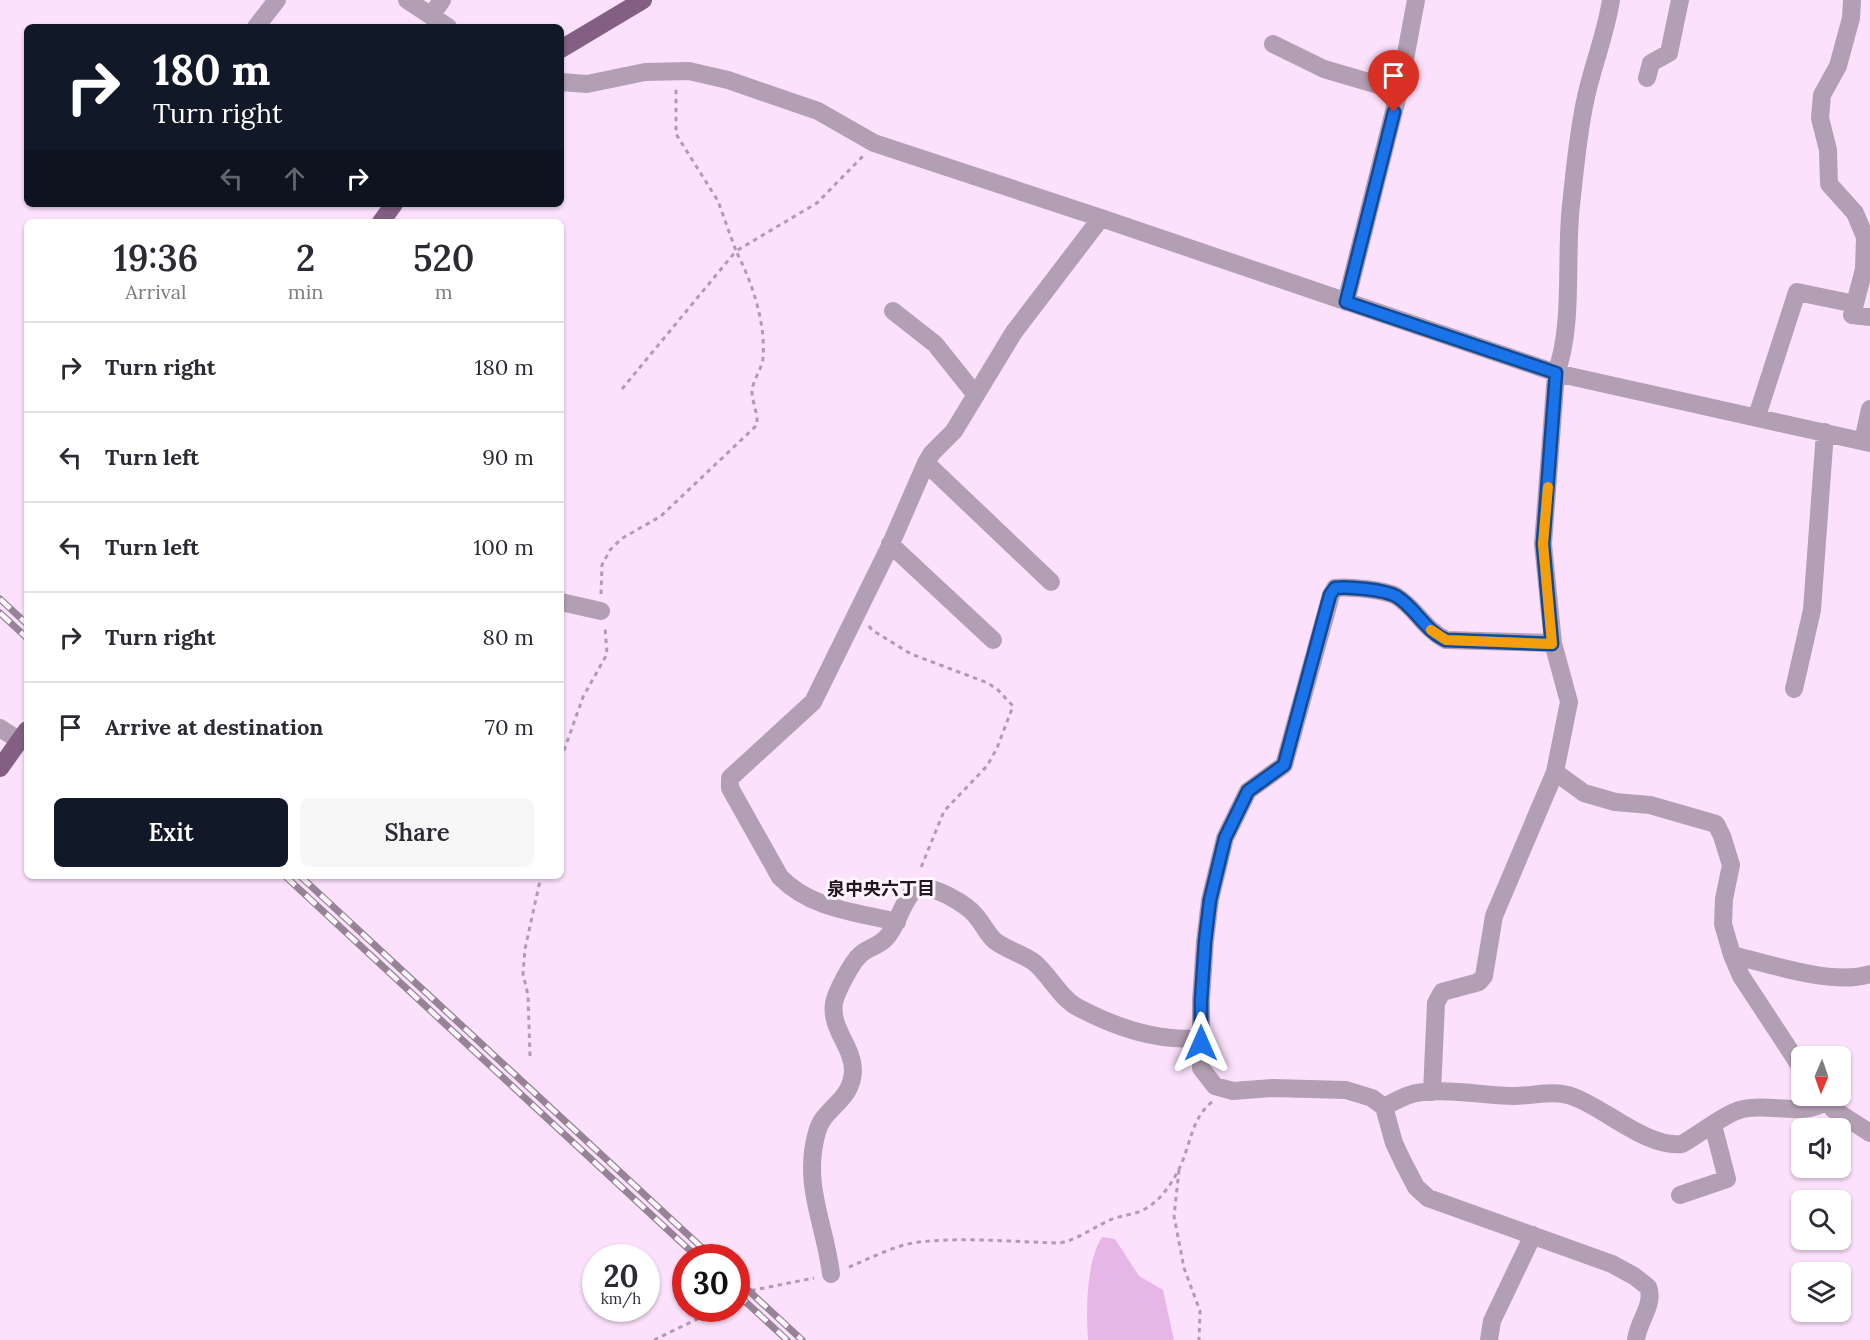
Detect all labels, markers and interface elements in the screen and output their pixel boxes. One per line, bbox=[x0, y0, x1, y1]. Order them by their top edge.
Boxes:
text: 180 m bbox=[153, 43, 270, 97]
icon: right bbox=[54, 48, 132, 126]
pin bbox=[1368, 50, 1419, 112]
icon: arrive bbox=[1377, 59, 1410, 92]
text: Turn right bbox=[153, 96, 282, 130]
icon: left bbox=[215, 162, 248, 195]
icon: ahead bbox=[278, 162, 311, 195]
icon: right bbox=[341, 162, 374, 195]
text: 19:36 bbox=[114, 235, 198, 281]
text: 2 bbox=[296, 235, 315, 281]
text: 520 bbox=[413, 235, 474, 281]
text: Arrival bbox=[125, 279, 186, 304]
text: min bbox=[288, 279, 323, 304]
text: m bbox=[435, 279, 453, 304]
icon: right bbox=[54, 351, 87, 384]
text: Turn right bbox=[105, 353, 216, 381]
text: 180 m bbox=[475, 353, 534, 381]
icon: left bbox=[54, 441, 87, 474]
text: Turn left bbox=[105, 443, 199, 471]
text: 90 m bbox=[482, 443, 534, 471]
icon: left bbox=[54, 531, 87, 564]
text: Turn left bbox=[105, 533, 199, 561]
text: 100 m bbox=[473, 533, 534, 561]
icon: right bbox=[54, 621, 87, 654]
text: Turn right bbox=[105, 623, 216, 651]
text: 80 m bbox=[483, 623, 534, 651]
icon: arrive bbox=[54, 711, 87, 744]
text: Arrive at destination bbox=[105, 713, 323, 741]
text: 70 m bbox=[485, 713, 534, 741]
button: Exit bbox=[54, 798, 288, 867]
button: Share bbox=[300, 798, 534, 867]
district label: 泉中央六丁目 bbox=[827, 877, 935, 900]
position arrow bbox=[1169, 1011, 1233, 1075]
north arrow bbox=[1791, 1046, 1851, 1106]
map controls bbox=[1791, 1046, 1851, 1322]
button: sound bbox=[1791, 1118, 1851, 1178]
button: search bbox=[1791, 1190, 1851, 1250]
speed limit sign: 30 bbox=[672, 1244, 750, 1322]
text: 20 bbox=[603, 1257, 639, 1295]
button: layers bbox=[1791, 1262, 1851, 1322]
text: km/h bbox=[601, 1289, 641, 1308]

